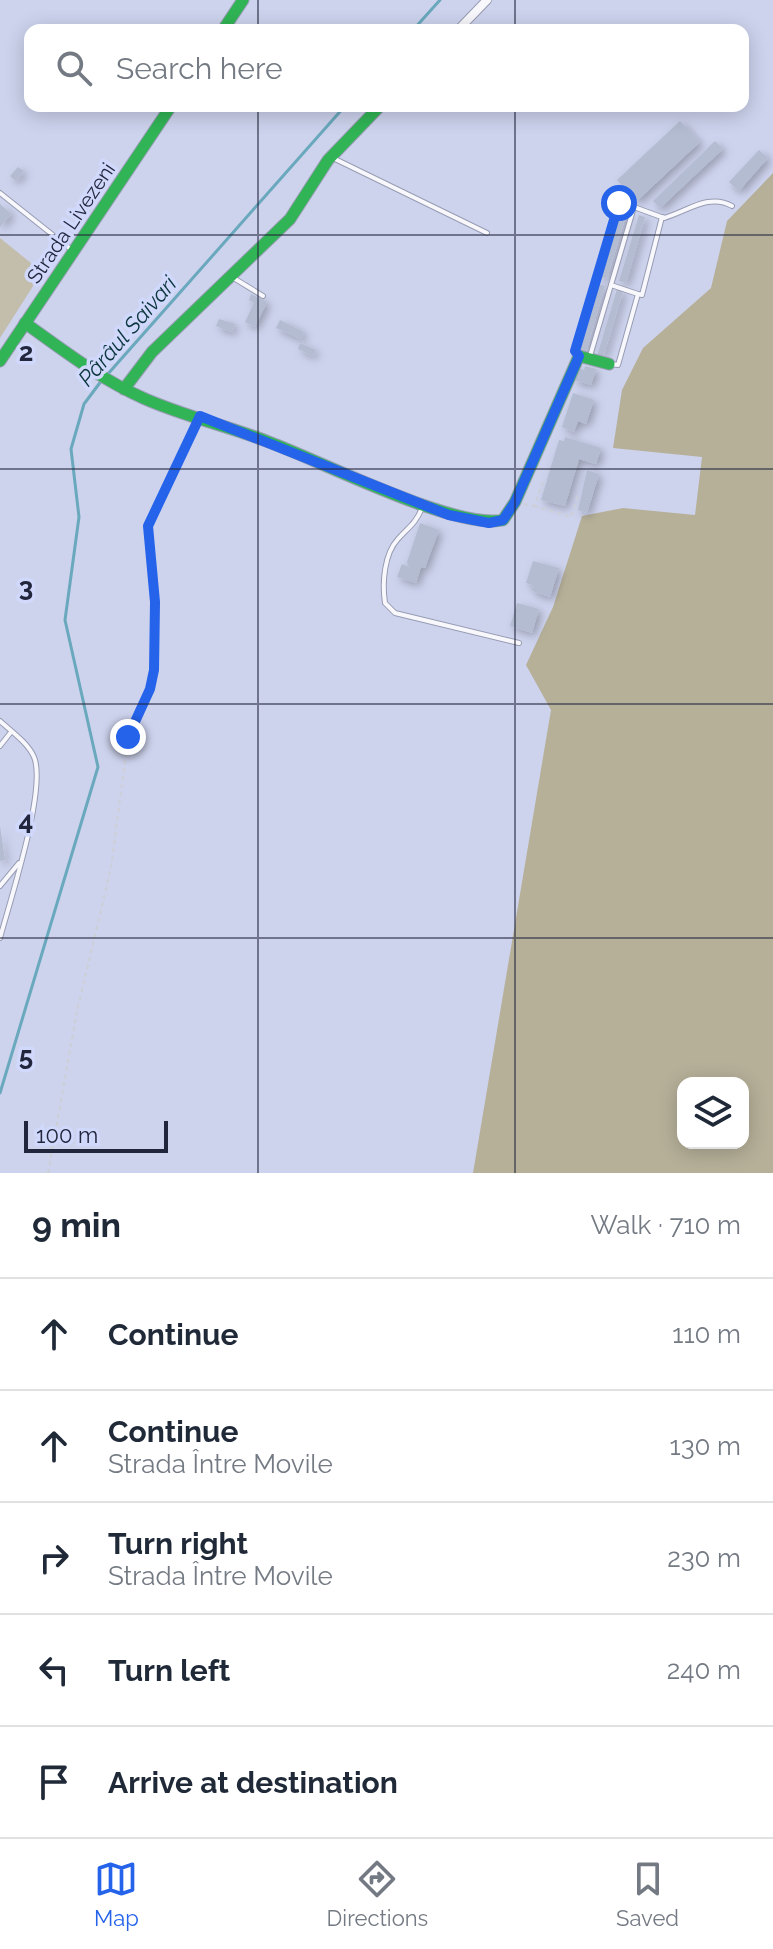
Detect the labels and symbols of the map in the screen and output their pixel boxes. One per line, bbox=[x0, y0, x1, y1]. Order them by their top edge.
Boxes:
street label: Strada Livezeni bbox=[22, 158, 120, 288]
route start bbox=[601, 185, 637, 221]
water label: Pârâul Saivari bbox=[72, 270, 182, 391]
text: 2 bbox=[19, 337, 33, 367]
text: 3 bbox=[19, 572, 33, 602]
route end bbox=[110, 719, 146, 755]
text: 4 bbox=[19, 806, 33, 836]
text: 5 bbox=[19, 1041, 33, 1071]
scale bar bbox=[24, 1117, 168, 1153]

